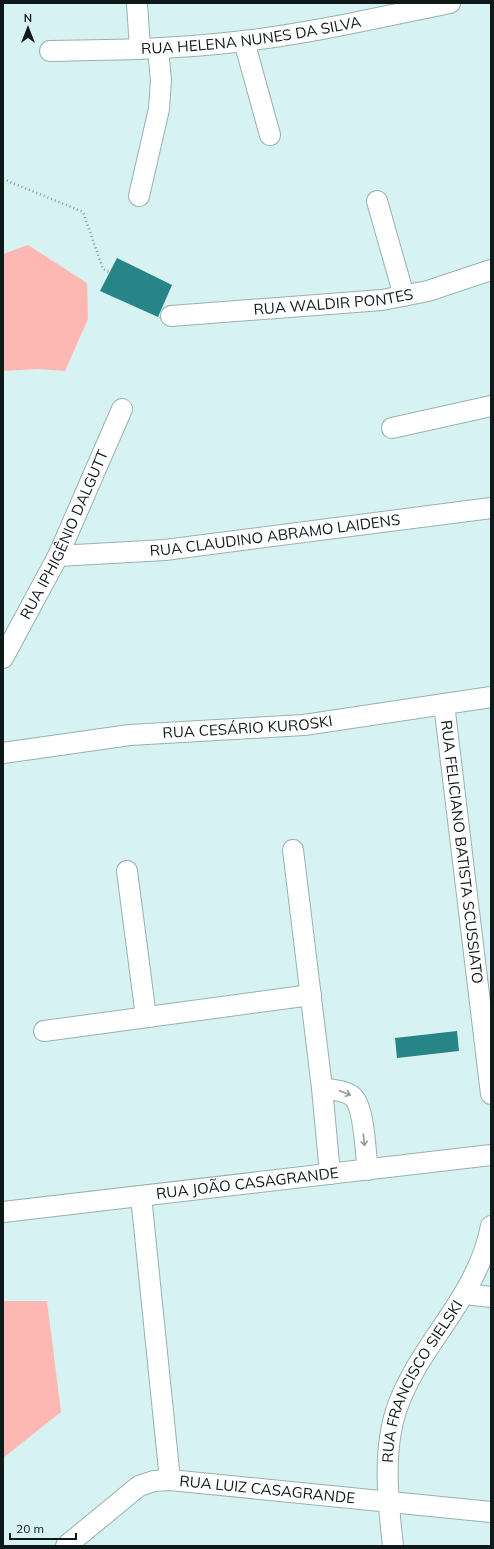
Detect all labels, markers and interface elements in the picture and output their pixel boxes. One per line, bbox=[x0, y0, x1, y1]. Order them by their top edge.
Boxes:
north arrow bbox=[8, 8, 48, 48]
text: N bbox=[24, 11, 32, 25]
street label: RUA HELENA NUNES DA SILVA bbox=[141, 12, 363, 58]
street label: RUA WALDIR PONTES bbox=[253, 284, 415, 319]
street label: RUA IPHIGÊNIO DALGUTT bbox=[16, 447, 112, 622]
street label: RUA CLAUDINO ABRAMO LAIDENS bbox=[149, 510, 401, 560]
street label: RUA CESÁRIO KUROSKI bbox=[162, 711, 334, 742]
street label: RUA FELICIANO BATISTA SCUSSIATO bbox=[437, 719, 488, 985]
one-way arrow bbox=[339, 1090, 351, 1098]
one-way arrow bbox=[360, 1133, 368, 1146]
street label: RUA JOÃO CASAGRANDE bbox=[155, 1163, 340, 1203]
street label: RUA FRANCISCO SIELSKI bbox=[378, 1296, 467, 1463]
street label: RUA LUIZ CASAGRANDE bbox=[179, 1471, 356, 1507]
scale bar bbox=[10, 1515, 76, 1541]
text: 20 m bbox=[16, 1521, 44, 1536]

